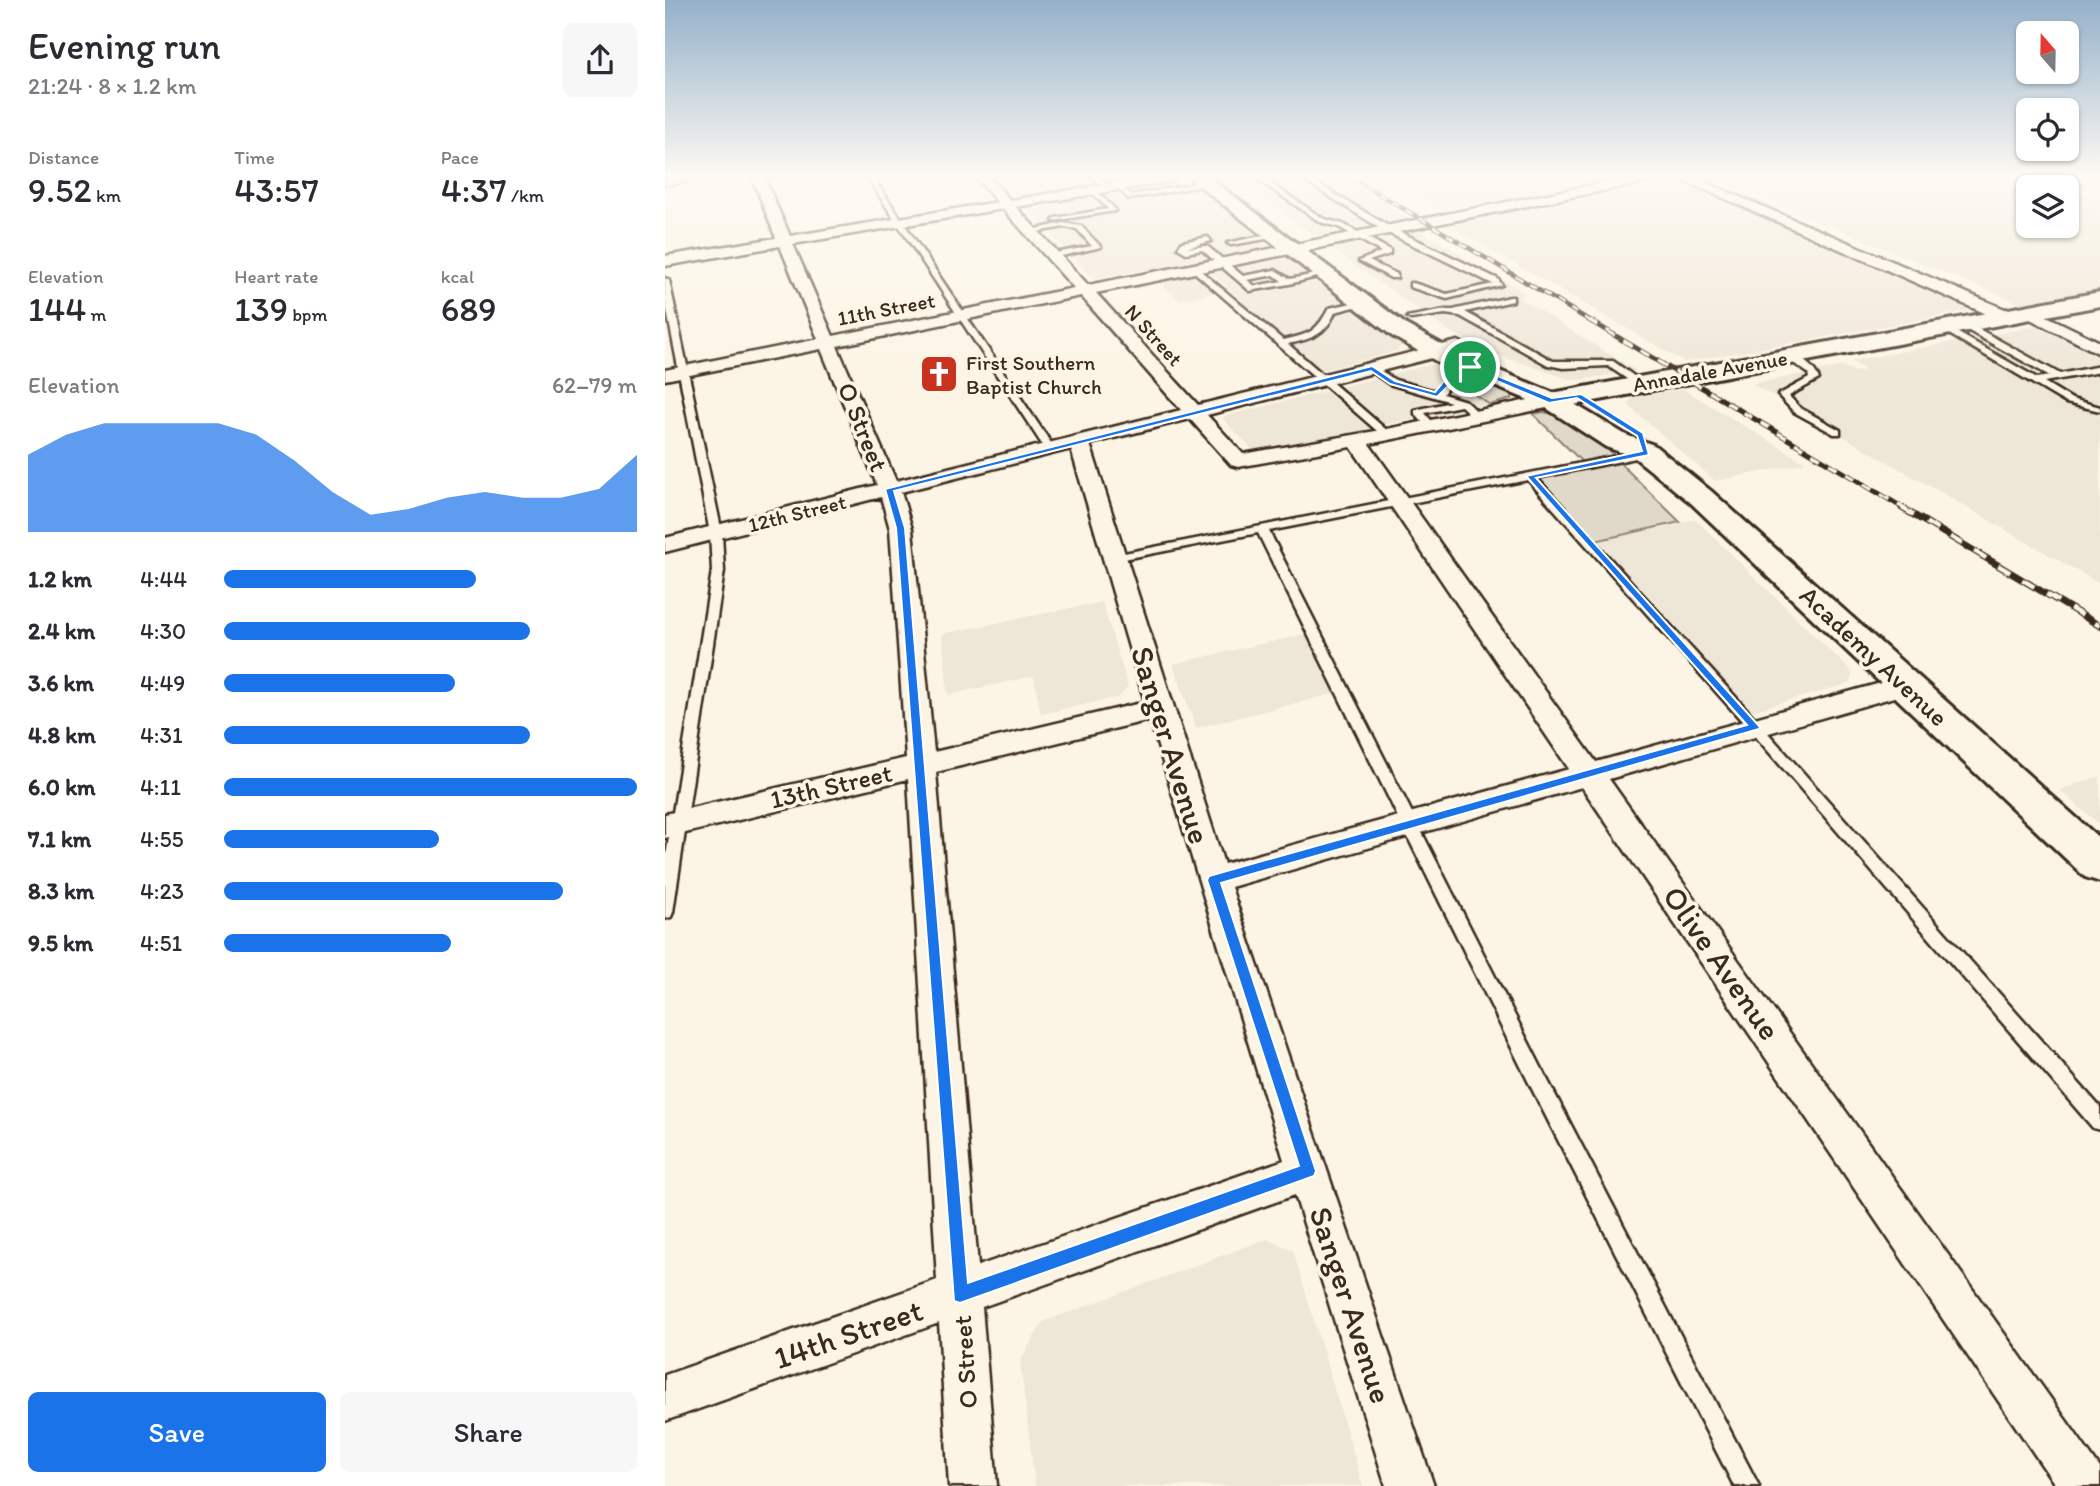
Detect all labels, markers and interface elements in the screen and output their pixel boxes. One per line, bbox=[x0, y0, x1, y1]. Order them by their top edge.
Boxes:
north arrow bbox=[2016, 21, 2079, 84]
map controls bbox=[2016, 21, 2079, 238]
text: Evening run bbox=[28, 23, 221, 69]
button: share bbox=[563, 23, 637, 97]
text: 21:24 · 8 × 1.2 km bbox=[28, 72, 196, 100]
button: locate bbox=[2016, 98, 2079, 161]
text: Distance bbox=[28, 146, 99, 169]
text: Time bbox=[234, 146, 275, 169]
text: Pace bbox=[441, 146, 479, 169]
text: 9.52 bbox=[28, 169, 92, 211]
text: 43:57 bbox=[234, 169, 319, 211]
text: 4:37 bbox=[441, 169, 507, 211]
button: layers bbox=[2016, 175, 2079, 238]
text: km bbox=[92, 184, 121, 207]
text: /km bbox=[507, 184, 544, 207]
text: Elevation bbox=[28, 265, 104, 288]
text: Heart rate bbox=[234, 265, 318, 288]
text: kcal bbox=[441, 265, 474, 288]
street label: 11th Street bbox=[835, 287, 937, 331]
text: 144 bbox=[28, 288, 86, 330]
text: 139 bbox=[234, 288, 288, 330]
text: 689 bbox=[441, 288, 497, 330]
street label: N Street bbox=[1120, 299, 1188, 371]
text: m bbox=[86, 303, 107, 326]
text: bpm bbox=[288, 303, 327, 326]
pin bbox=[1440, 337, 1500, 397]
street label: Annadale Avenue bbox=[1631, 345, 1789, 397]
icon: arrive bbox=[1451, 348, 1489, 386]
place label: First Southern Baptist Church bbox=[966, 350, 1102, 399]
church icon: First Southern Baptist Church bbox=[918, 353, 960, 395]
text: Elevation bbox=[28, 371, 119, 399]
text: 62–79 m bbox=[552, 371, 637, 399]
street label: O Street bbox=[831, 378, 895, 477]
street label: 12th Street bbox=[745, 489, 849, 537]
text: 1.2 km bbox=[28, 565, 92, 593]
text: 4:44 bbox=[140, 565, 187, 593]
street label: Academy Avenue bbox=[1793, 579, 1955, 733]
text: 2.4 km bbox=[28, 617, 95, 645]
text: 4:30 bbox=[140, 617, 186, 645]
street label: Sanger Avenue bbox=[1123, 642, 1219, 848]
text: 3.6 km bbox=[28, 669, 94, 697]
text: 4:49 bbox=[140, 669, 185, 697]
text: 4.8 km bbox=[28, 721, 96, 749]
text: 4:31 bbox=[140, 721, 183, 749]
street label: 13th Street bbox=[767, 756, 895, 816]
text: 6.0 km bbox=[28, 773, 96, 801]
text: 4:11 bbox=[140, 773, 181, 801]
text: 7.1 km bbox=[28, 825, 91, 853]
text: 4:55 bbox=[140, 825, 184, 853]
text: 8.3 km bbox=[28, 877, 94, 905]
text: 4:23 bbox=[140, 877, 184, 905]
street label: Olive Avenue bbox=[1655, 879, 1789, 1047]
text: 9.5 km bbox=[28, 929, 93, 957]
text: 4:51 bbox=[140, 929, 182, 957]
street label: Sanger Avenue bbox=[1301, 1202, 1401, 1408]
street label: 14th Street bbox=[769, 1291, 927, 1377]
street label: O Street bbox=[946, 1314, 984, 1410]
button: Save bbox=[28, 1392, 326, 1472]
button: Share bbox=[340, 1392, 637, 1472]

